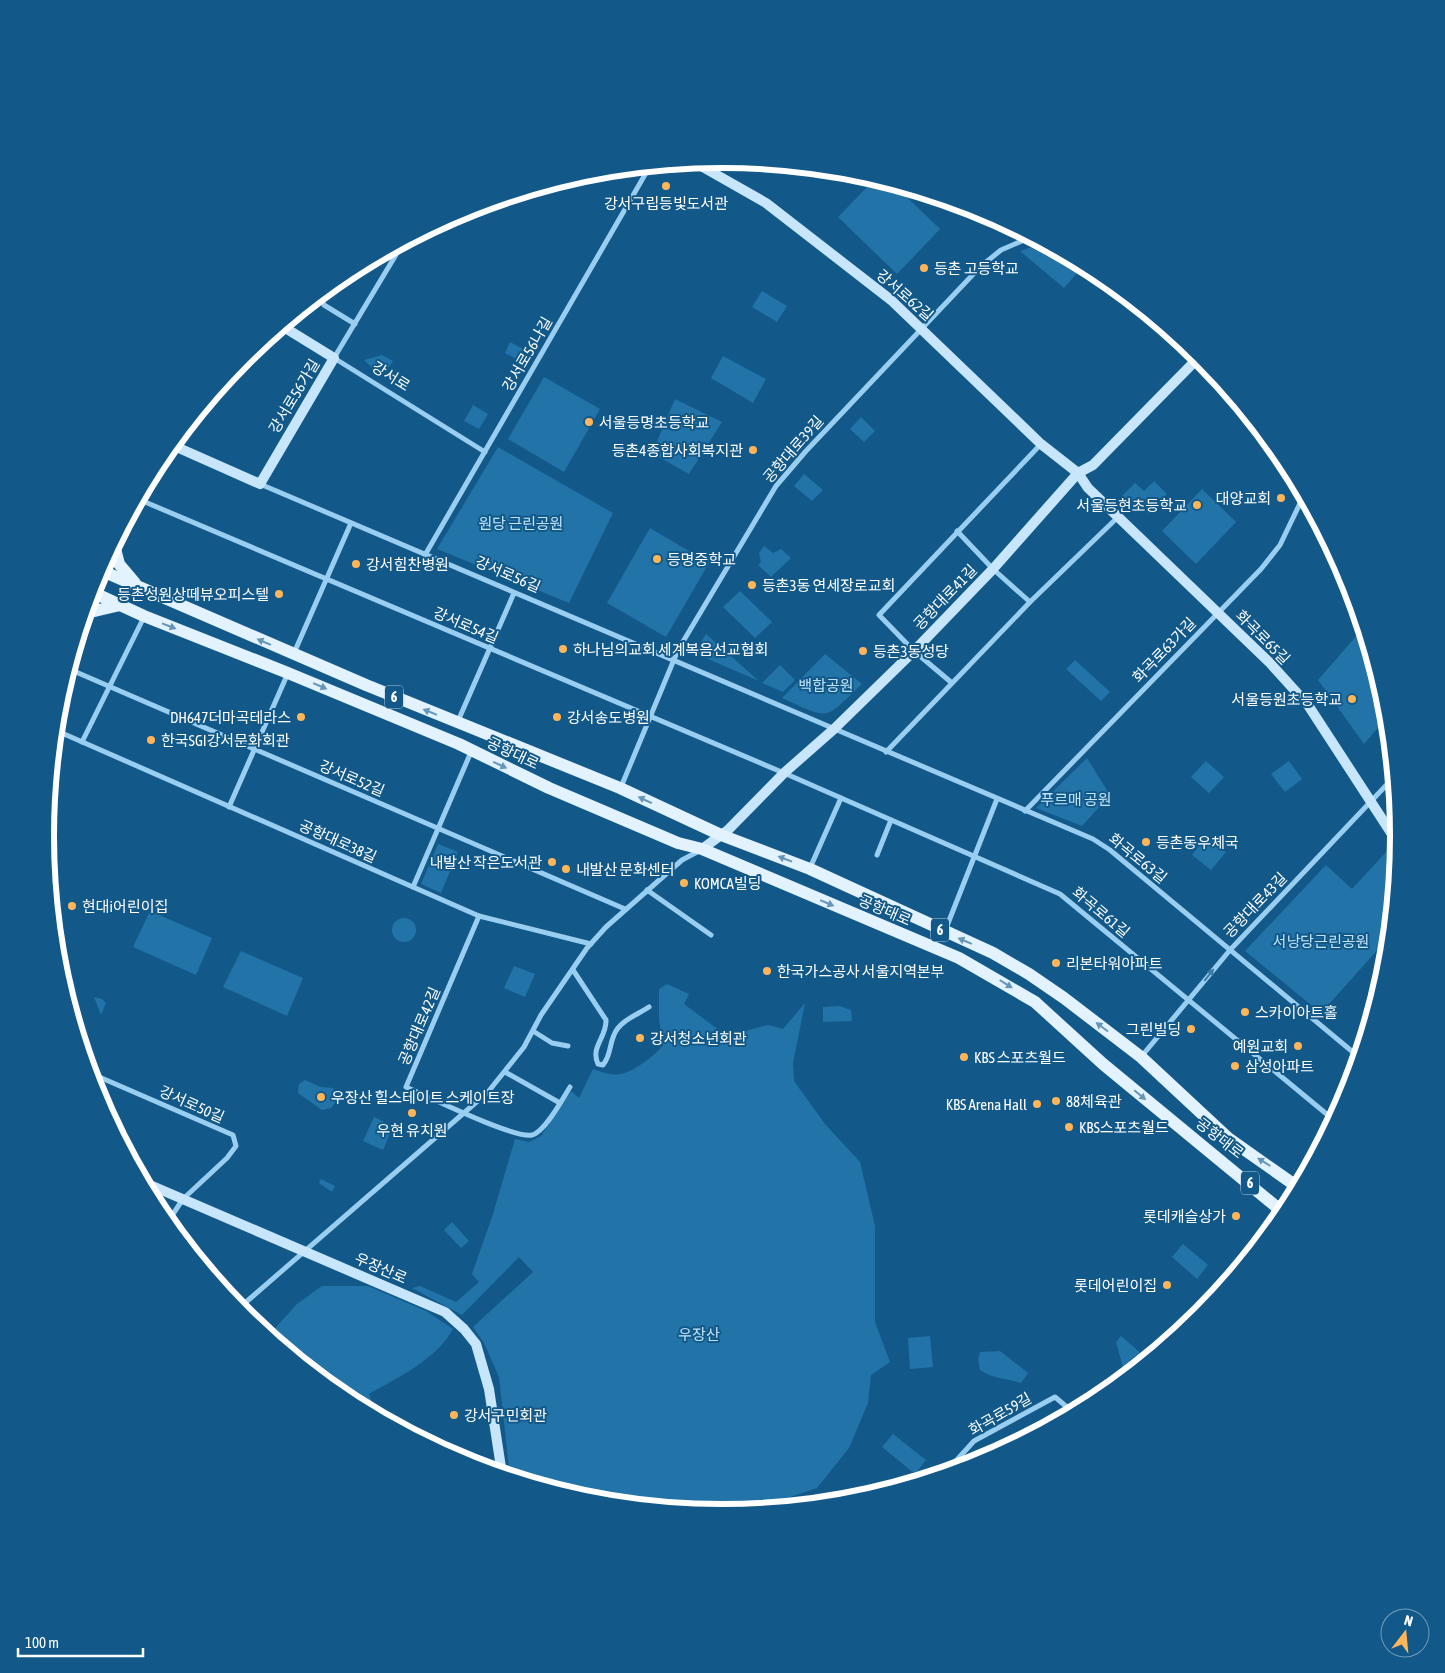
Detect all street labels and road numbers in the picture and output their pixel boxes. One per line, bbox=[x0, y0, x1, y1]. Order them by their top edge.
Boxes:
street label: 강서로62길 bbox=[873, 266, 937, 324]
street label: 강서로56나길 bbox=[499, 314, 555, 394]
street label: 강서로56가길 bbox=[265, 356, 323, 436]
street label: 강서로 bbox=[369, 358, 413, 394]
street label: 공항대로39길 bbox=[759, 412, 827, 486]
street label: 강서로56길 bbox=[473, 553, 543, 595]
street label: 공항대로41길 bbox=[910, 561, 980, 633]
street label: 강서로54길 bbox=[431, 604, 501, 646]
street label: 화곡로65길 bbox=[1232, 606, 1294, 668]
street label: 화곡로63가길 bbox=[1129, 614, 1199, 686]
road number: 6 bbox=[385, 686, 403, 709]
street label: 공항대로 bbox=[484, 734, 542, 772]
street label: 강서로52길 bbox=[317, 757, 387, 799]
street label: 공항대로38길 bbox=[297, 816, 379, 866]
street label: 화곡로63길 bbox=[1106, 830, 1170, 886]
street label: 공항대로43길 bbox=[1220, 869, 1290, 941]
street label: 화곡로61길 bbox=[1069, 883, 1133, 941]
street label: 공항대로 bbox=[856, 891, 914, 929]
road number: 6 bbox=[931, 918, 949, 942]
street label: 공항대로42길 bbox=[395, 984, 443, 1068]
street label: 강서로50길 bbox=[157, 1082, 227, 1126]
street label: 공항대로 bbox=[1193, 1114, 1247, 1162]
road number: 6 bbox=[1241, 1172, 1259, 1194]
street label: 우장산로 bbox=[352, 1249, 410, 1287]
street label: 화곡로59길 bbox=[966, 1389, 1034, 1439]

